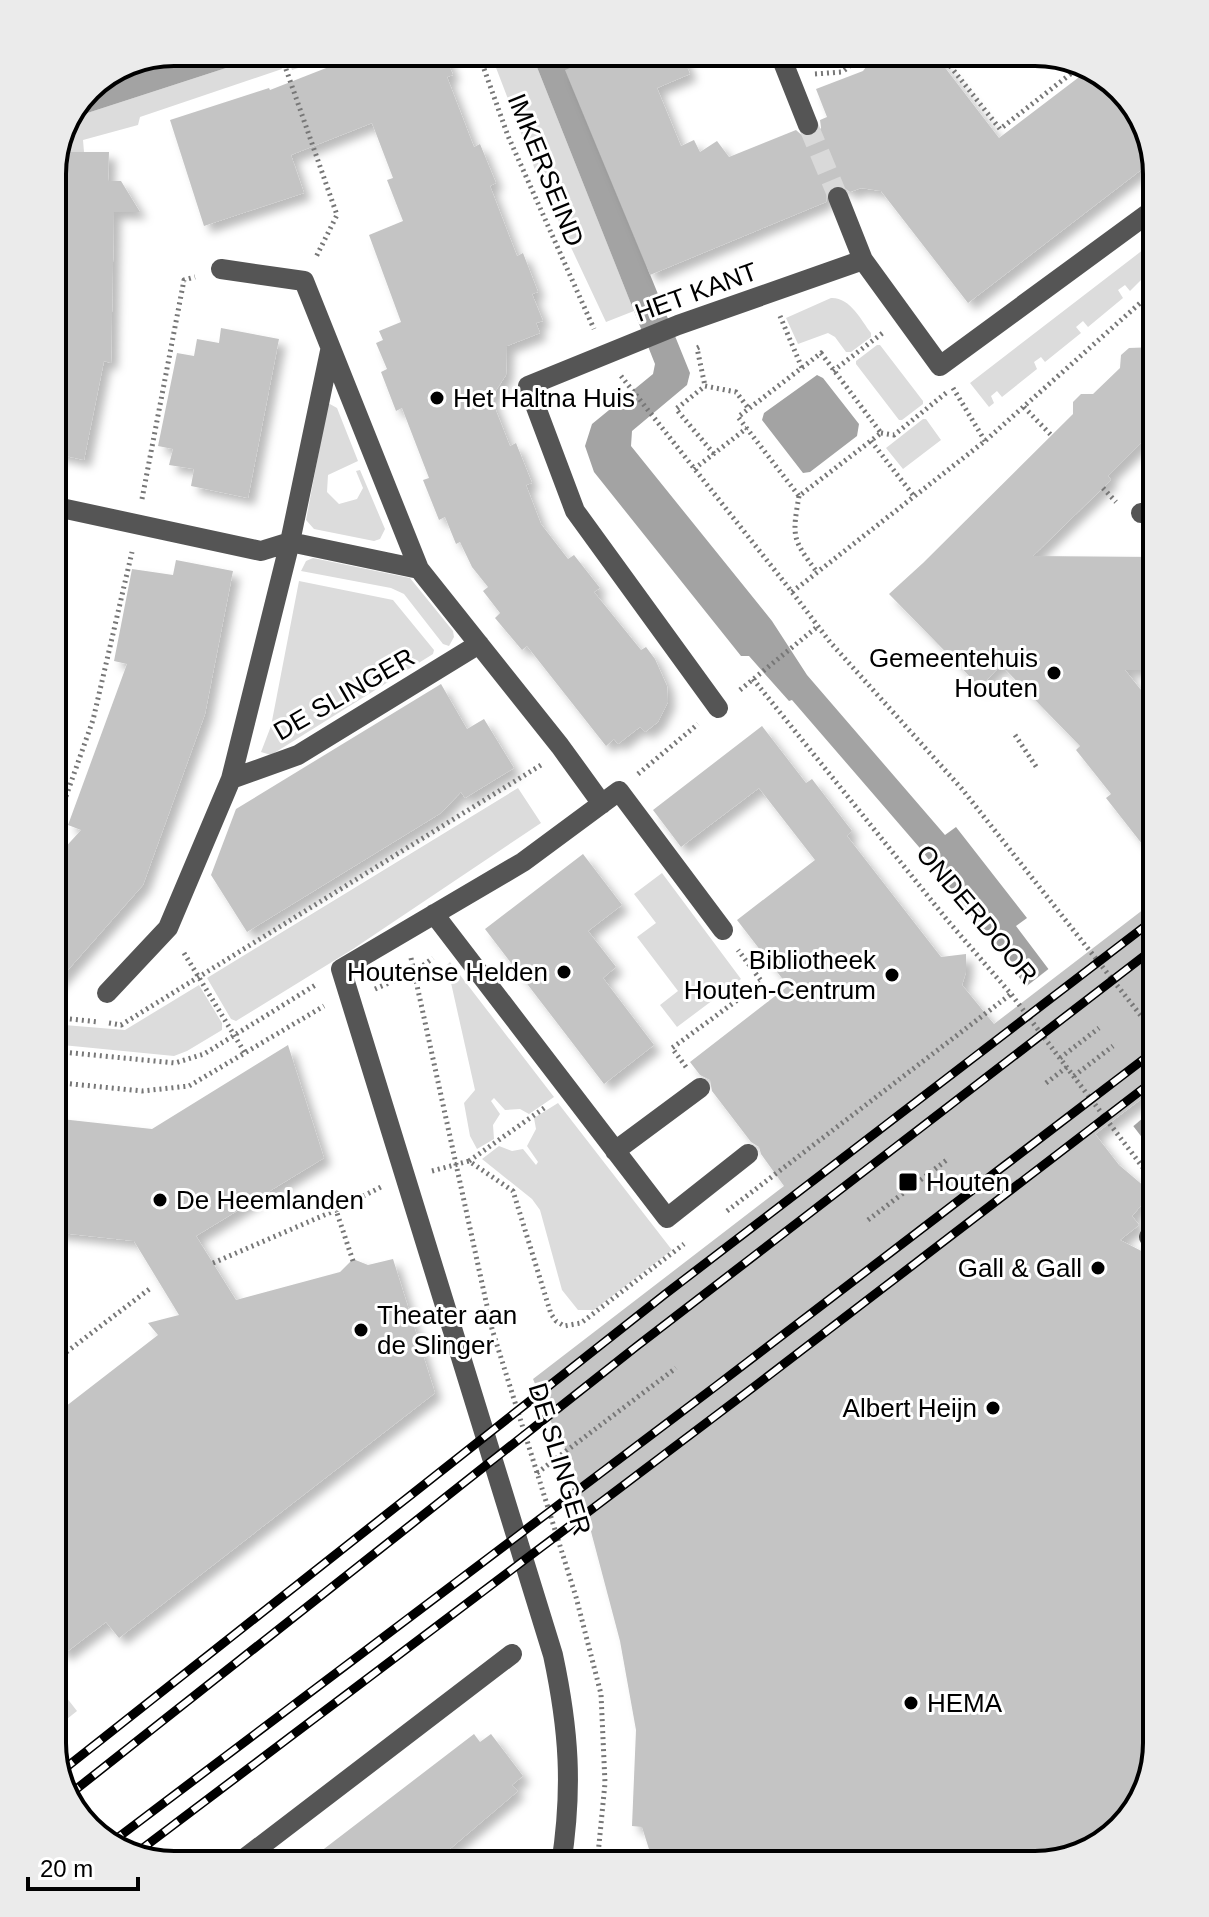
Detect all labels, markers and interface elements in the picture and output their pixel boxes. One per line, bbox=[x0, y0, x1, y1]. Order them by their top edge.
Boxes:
street label: IMKERSEIND bbox=[502, 89, 590, 251]
street label: HET KANT bbox=[631, 256, 761, 328]
place label: Het Haltna Huis bbox=[453, 383, 635, 413]
marker: Het Haltna Huis bbox=[428, 389, 446, 407]
street label: DE SLINGER bbox=[268, 642, 420, 746]
place label: Gemeentehuis Houten bbox=[869, 643, 1038, 703]
marker: Gemeentehuis Houten bbox=[1045, 664, 1063, 682]
street label: ONDERDOOR bbox=[910, 839, 1044, 989]
place label: Bibliotheek Houten-Centrum bbox=[684, 945, 877, 1005]
place label: Houtense Helden bbox=[347, 957, 548, 987]
marker: Houtense Helden bbox=[555, 963, 573, 981]
marker: Bibliotheek Houten-Centrum bbox=[883, 966, 901, 984]
place label: Houten bbox=[926, 1167, 1010, 1197]
marker: Houten bbox=[897, 1171, 919, 1193]
place label: De Heemlanden bbox=[176, 1185, 364, 1215]
marker: De Heemlanden bbox=[151, 1191, 169, 1209]
place label: Gall & Gall bbox=[958, 1253, 1082, 1283]
marker: Gall & Gall bbox=[1089, 1259, 1107, 1277]
place label: Theater aan de Slinger bbox=[377, 1300, 517, 1360]
marker: Theater aan de Slinger bbox=[352, 1321, 370, 1339]
street label: DE SLINGER bbox=[523, 1379, 597, 1539]
place label: Albert Heijn bbox=[843, 1393, 977, 1423]
marker: Albert Heijn bbox=[984, 1399, 1002, 1417]
place label: HEMA bbox=[927, 1688, 1003, 1718]
marker: HEMA bbox=[902, 1694, 920, 1712]
scale bar bbox=[28, 1841, 138, 1891]
text: 20 m bbox=[40, 1855, 93, 1882]

